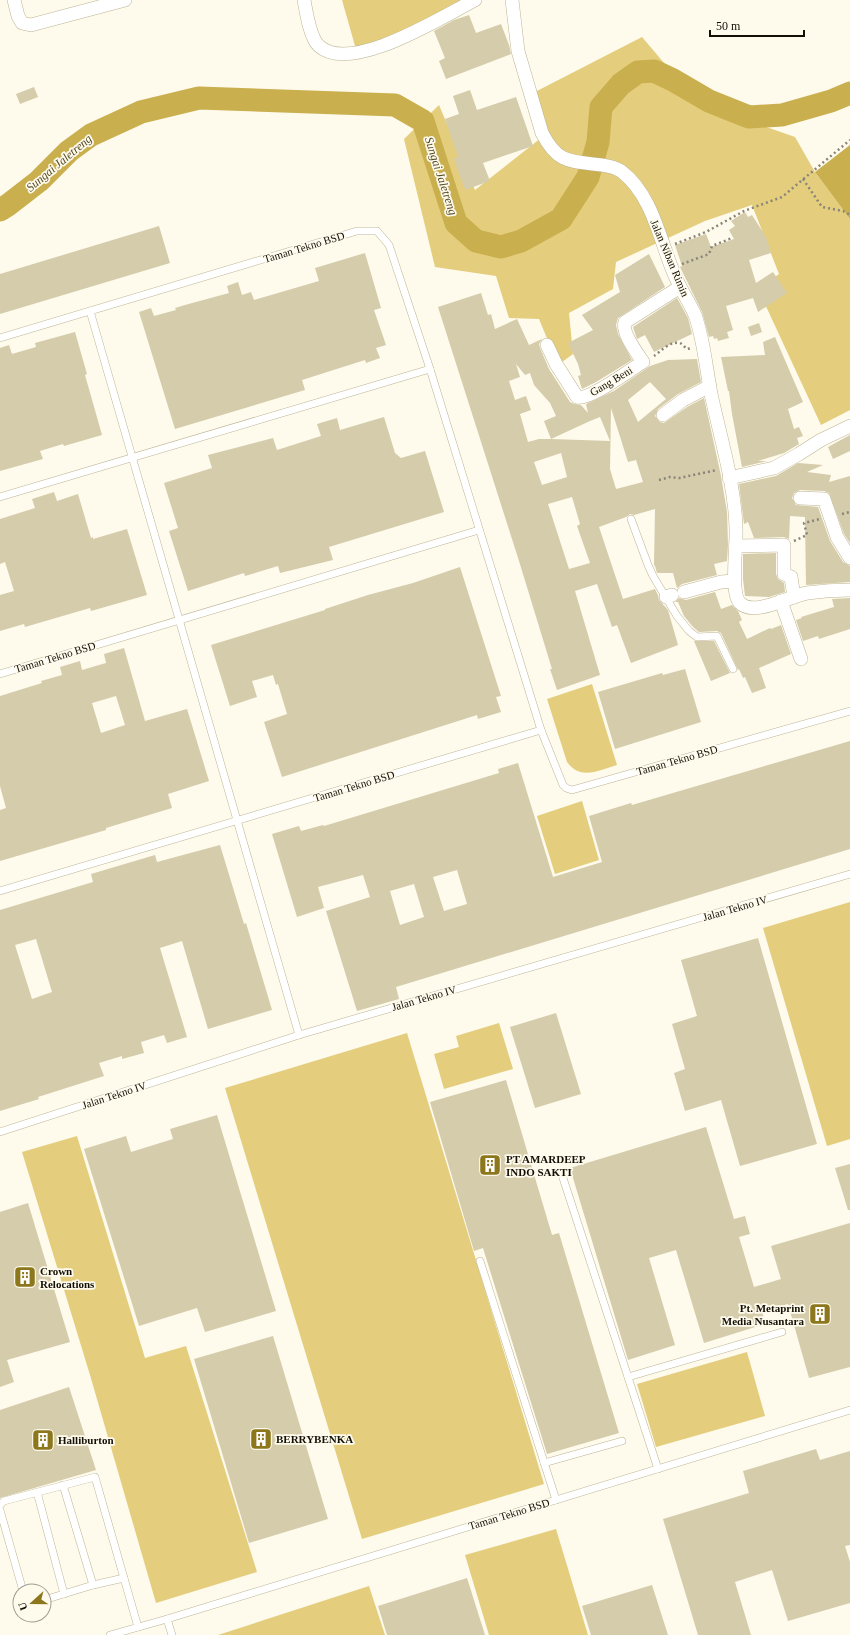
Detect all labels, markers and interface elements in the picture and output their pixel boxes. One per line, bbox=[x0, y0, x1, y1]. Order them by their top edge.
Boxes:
scale bar bbox=[710, 12, 804, 38]
text: 50 m bbox=[716, 19, 741, 33]
water label: Sungai Jaletreng bbox=[23, 132, 95, 194]
water label: Sungai Jaletreng bbox=[422, 135, 460, 217]
street label: Jalan Niban Rimin bbox=[648, 218, 692, 299]
street label: Taman Tekno BSD bbox=[262, 229, 346, 265]
street label: Gang Beni bbox=[588, 364, 634, 398]
street label: Taman Tekno BSD bbox=[13, 639, 97, 675]
street label: Taman Tekno BSD bbox=[635, 743, 719, 777]
street label: Taman Tekno BSD bbox=[312, 768, 396, 804]
street label: Jalan Tekno IV bbox=[701, 893, 769, 923]
street label: Jalan Tekno IV bbox=[390, 983, 458, 1013]
street label: Jalan Tekno IV bbox=[80, 1079, 148, 1111]
building icon: PT AMARDEEP INDO SAKTI bbox=[477, 1152, 503, 1178]
place label: PT AMARDEEP INDO SAKTI bbox=[506, 1153, 586, 1178]
building icon: Crown Relocations bbox=[12, 1264, 38, 1290]
place label: Crown Relocations bbox=[40, 1265, 95, 1290]
building icon: Pt. Metaprint Media Nusantara bbox=[807, 1301, 833, 1327]
place label: Pt. Metaprint Media Nusantara bbox=[722, 1302, 804, 1327]
building icon: BERRYBENKA bbox=[248, 1426, 274, 1452]
building icon: Halliburton bbox=[30, 1427, 56, 1453]
place label: BERRYBENKA bbox=[276, 1433, 353, 1445]
place label: Halliburton bbox=[58, 1434, 114, 1446]
street label: Taman Tekno BSD bbox=[467, 1496, 551, 1532]
north arrow bbox=[12, 1583, 52, 1623]
text: U bbox=[16, 1601, 30, 1612]

